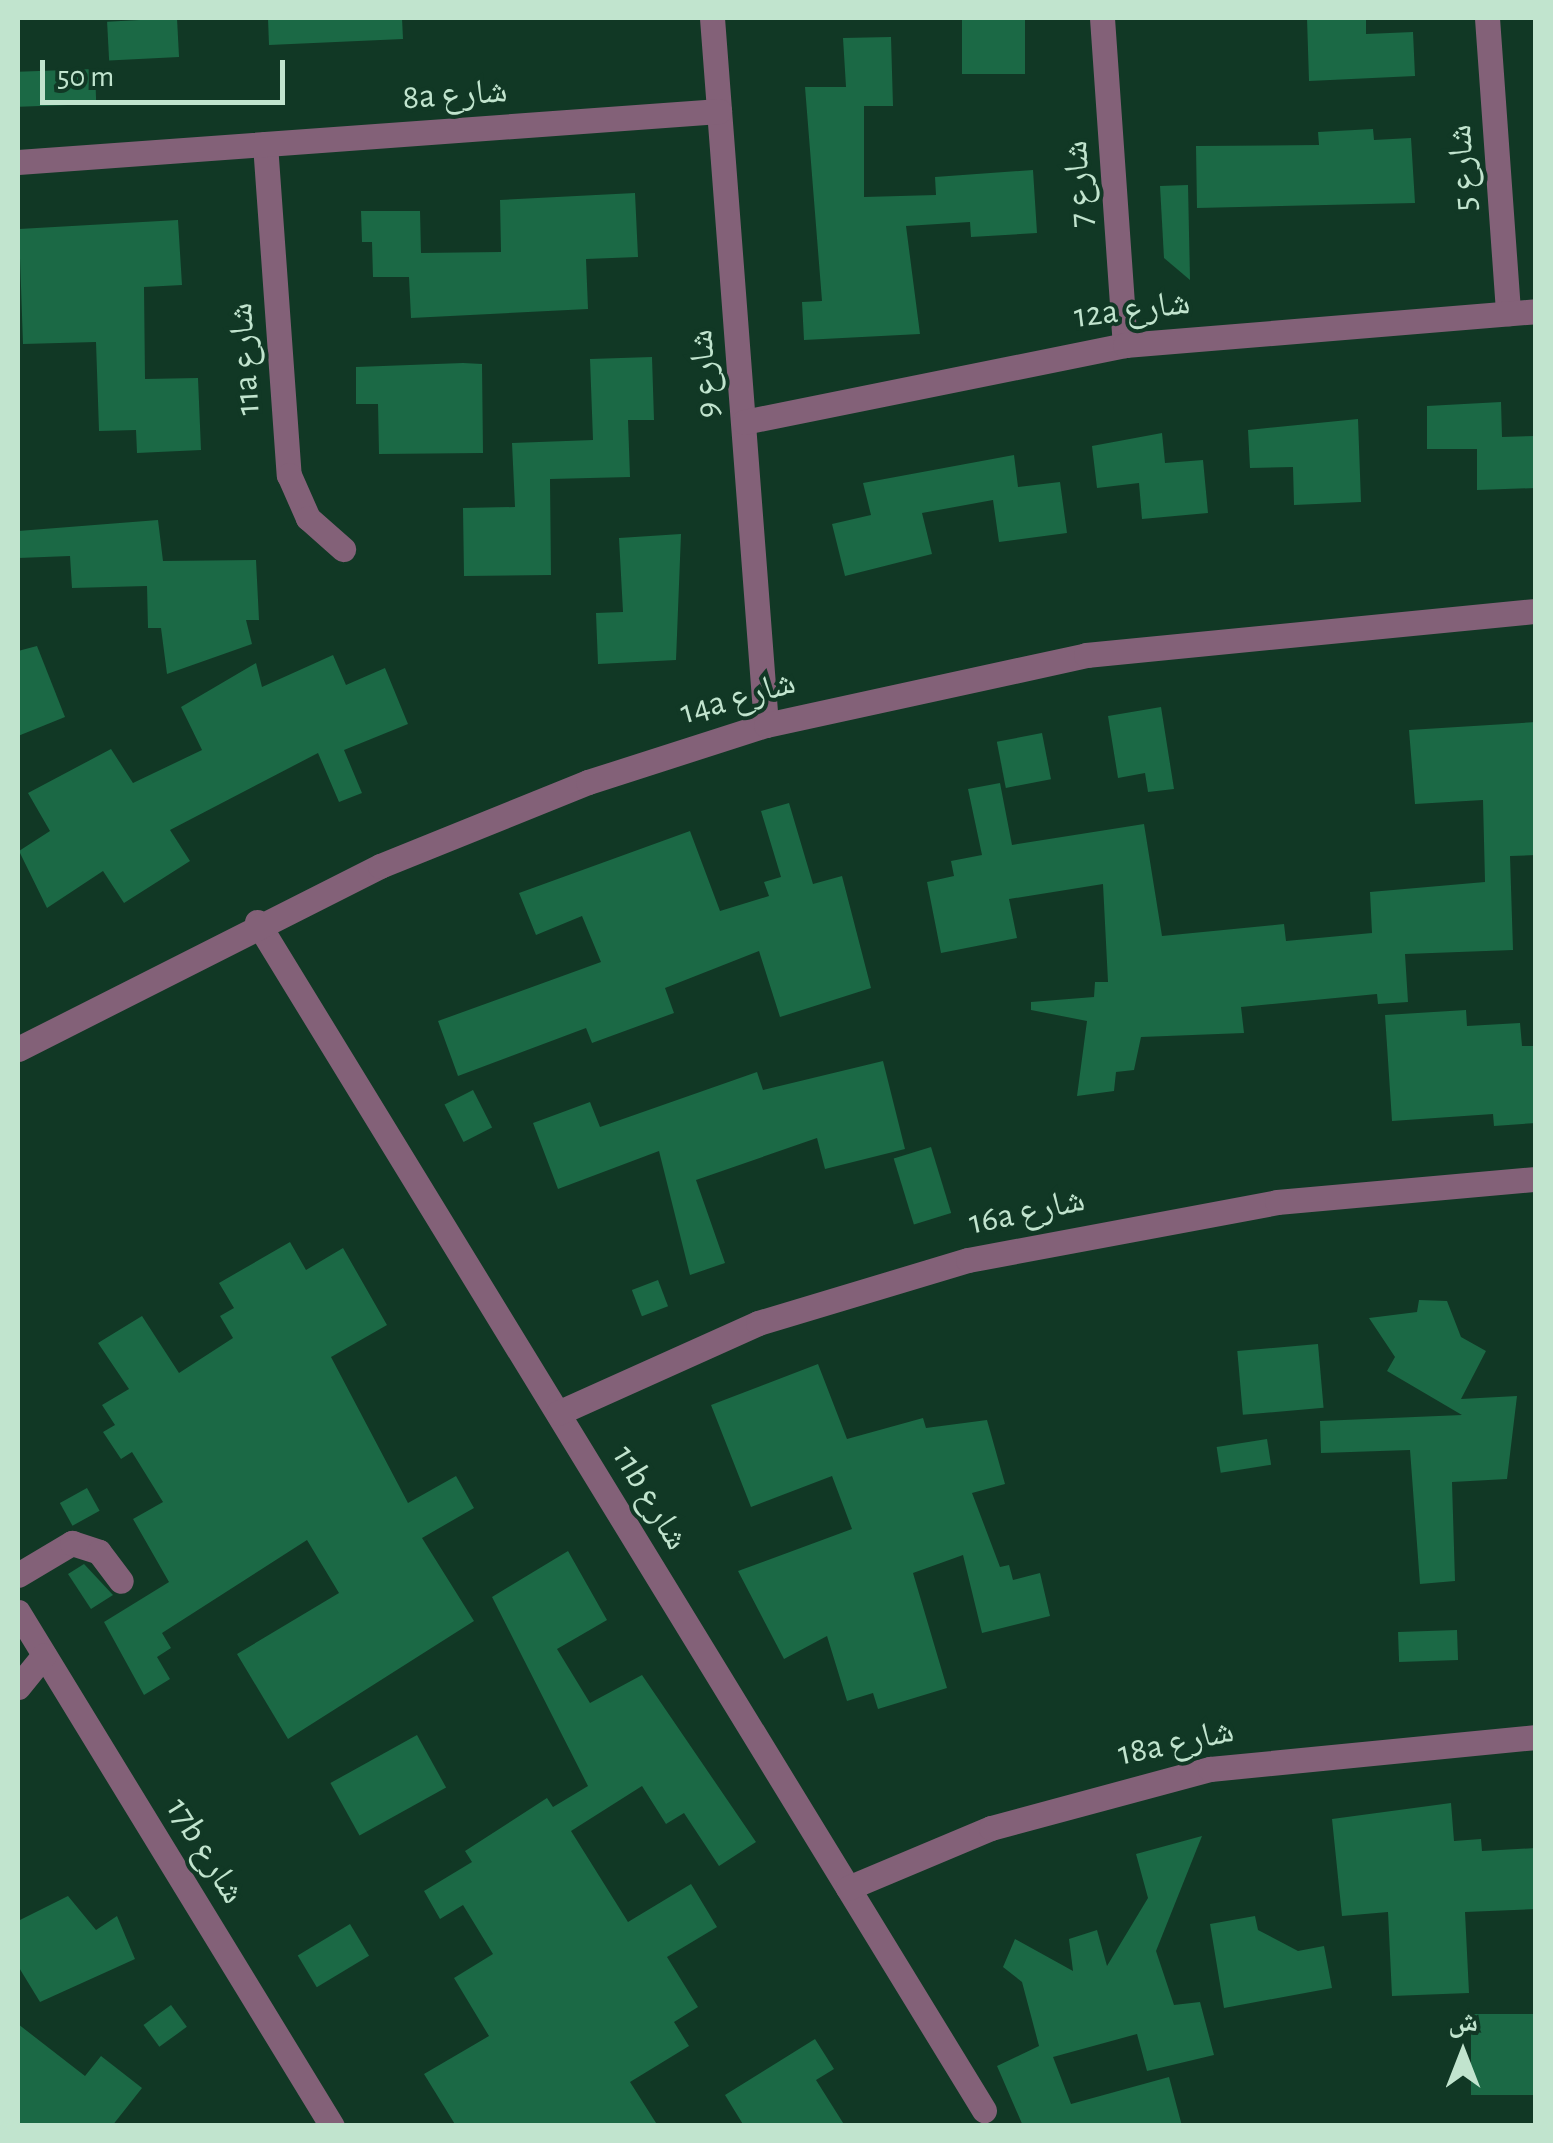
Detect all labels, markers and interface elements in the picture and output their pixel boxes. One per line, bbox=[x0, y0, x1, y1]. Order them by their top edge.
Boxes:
scale bar bbox=[45, 40, 290, 102]
text: 50 m bbox=[57, 62, 114, 92]
street label: 8a شارع bbox=[401, 70, 509, 120]
street label: شارع 5 bbox=[1439, 123, 1487, 213]
street label: شارع 7 bbox=[1055, 139, 1103, 229]
street label: 12a شارع bbox=[1072, 282, 1192, 338]
street label: 11a شارع bbox=[220, 301, 270, 417]
street label: شارع 9 bbox=[680, 328, 730, 420]
street label: 14a شارع bbox=[676, 662, 800, 734]
street label: 16a شارع bbox=[965, 1179, 1089, 1245]
street label: 11b شارع bbox=[603, 1438, 697, 1558]
street label: 18a شارع bbox=[1114, 1710, 1238, 1776]
street label: 17b شارع bbox=[156, 1790, 254, 1912]
north arrow bbox=[1413, 2003, 1513, 2103]
text: ش bbox=[1448, 2009, 1478, 2037]

